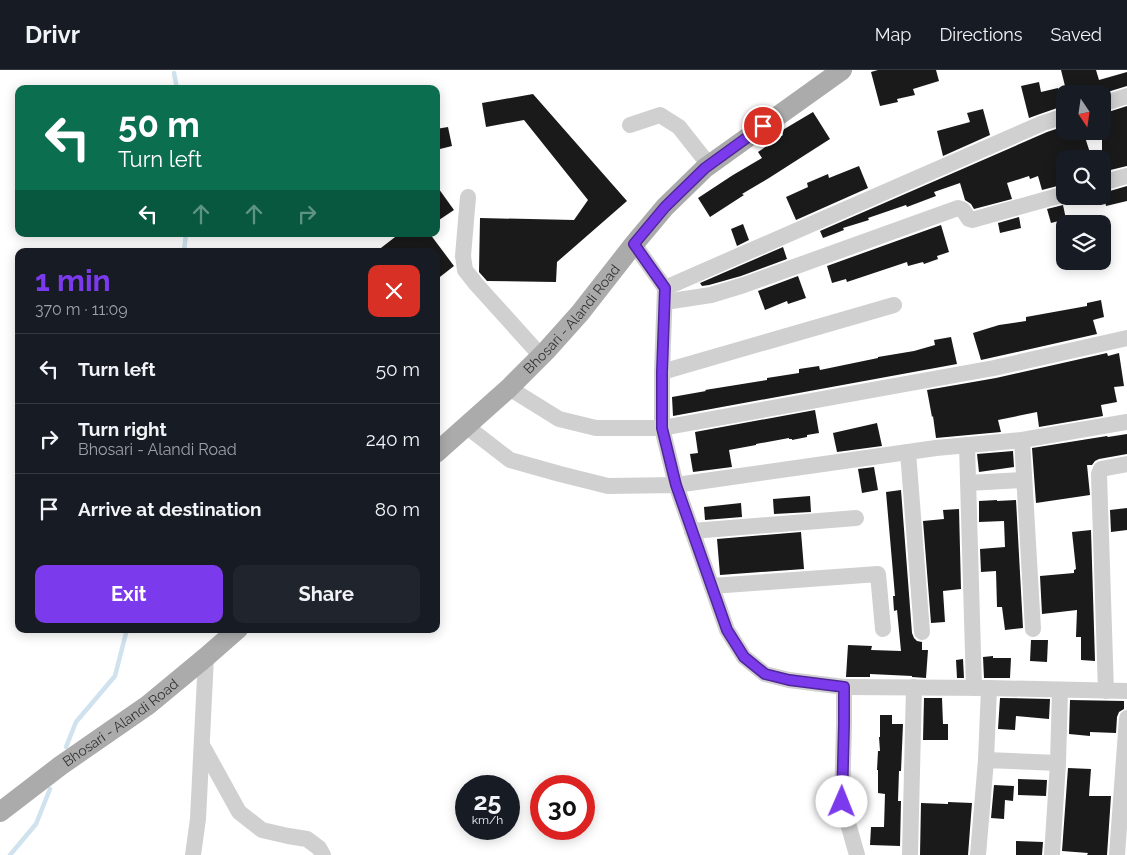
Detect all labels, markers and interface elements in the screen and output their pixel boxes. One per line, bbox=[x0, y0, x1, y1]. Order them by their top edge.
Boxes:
text: Drivr bbox=[25, 20, 80, 49]
text: Map bbox=[875, 24, 911, 45]
text: Directions bbox=[939, 24, 1023, 45]
text: Saved bbox=[1051, 24, 1102, 45]
north arrow bbox=[1056, 85, 1111, 140]
map controls bbox=[1056, 85, 1111, 270]
text: 50 m bbox=[118, 104, 200, 145]
icon: left bbox=[35, 105, 100, 170]
pin bbox=[742, 105, 784, 147]
icon: arrive bbox=[749, 112, 777, 140]
text: Turn left bbox=[118, 146, 202, 172]
button: search bbox=[1056, 150, 1111, 205]
icon: left bbox=[134, 200, 162, 228]
icon: ahead bbox=[187, 200, 215, 228]
icon: ahead bbox=[240, 200, 268, 228]
icon: right bbox=[293, 200, 321, 228]
button: layers bbox=[1056, 215, 1111, 270]
street label: Bhosari - Alandi Road bbox=[520, 261, 623, 377]
text: 1 min bbox=[35, 263, 111, 298]
button: close bbox=[368, 265, 420, 317]
text: 370 m · 11:09 bbox=[35, 300, 128, 319]
icon: left bbox=[35, 355, 63, 383]
text: Turn left bbox=[78, 358, 155, 380]
text: 50 m bbox=[376, 358, 420, 380]
text: Turn right bbox=[78, 418, 167, 440]
icon: right bbox=[35, 425, 63, 453]
text: 240 m bbox=[366, 428, 420, 450]
text: Bhosari - Alandi Road bbox=[78, 440, 237, 459]
icon: arrive bbox=[35, 495, 63, 523]
text: Arrive at destination bbox=[78, 498, 262, 520]
text: 80 m bbox=[375, 498, 420, 520]
button: Exit bbox=[35, 565, 223, 623]
button: Share bbox=[233, 565, 420, 623]
street label: Bhosari - Alandi Road bbox=[59, 675, 181, 770]
speed limit sign: 30 bbox=[530, 775, 595, 840]
position arrow bbox=[815, 775, 867, 827]
text: 25 bbox=[474, 786, 501, 816]
text: km/h bbox=[472, 813, 503, 827]

